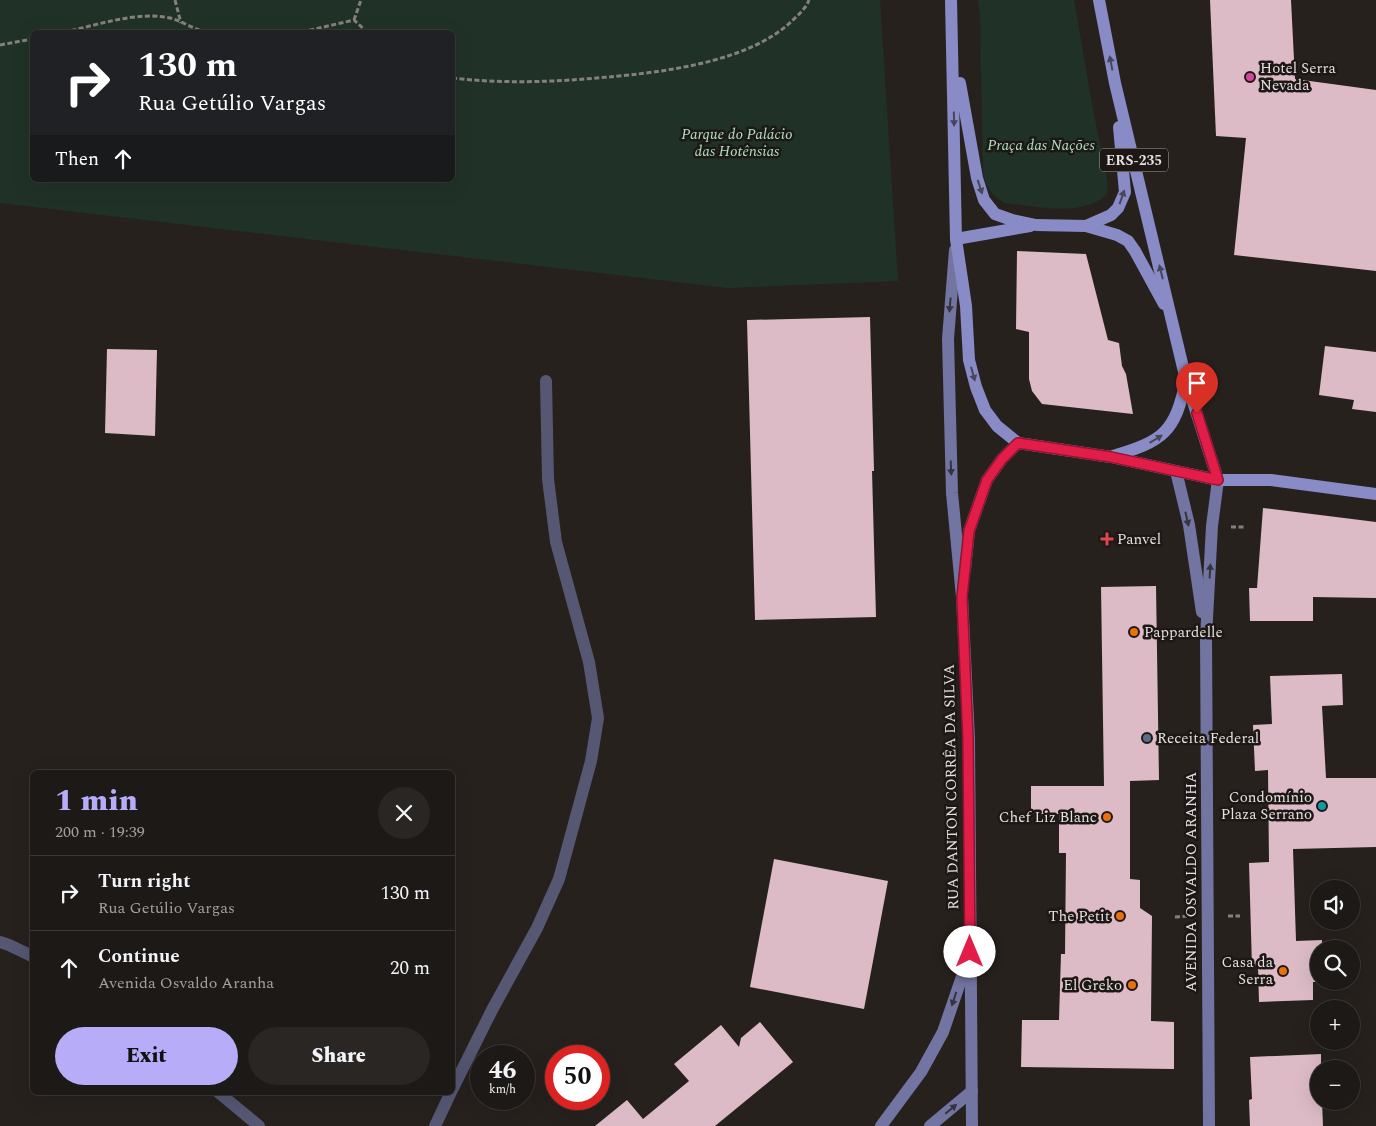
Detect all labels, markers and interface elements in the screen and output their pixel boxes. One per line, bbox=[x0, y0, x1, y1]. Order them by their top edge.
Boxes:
text: 130 m bbox=[138, 39, 237, 92]
icon: right bbox=[55, 50, 120, 115]
one-way arrow bbox=[1107, 55, 1115, 70]
place label: Hotel Serra Nevada bbox=[1260, 57, 1337, 97]
marker: Hotel Serra Nevada bbox=[1244, 71, 1256, 83]
text: Rua Getúlio Vargas bbox=[138, 87, 326, 120]
one-way arrow bbox=[950, 111, 958, 127]
park label: Parque do Palácio das Hotênsias bbox=[681, 123, 793, 163]
park label: Praça das Nações bbox=[987, 134, 1095, 157]
text: Then bbox=[55, 145, 99, 174]
icon: ahead bbox=[109, 145, 137, 173]
road number: ERS-235 bbox=[1100, 148, 1168, 172]
one-way arrow bbox=[976, 180, 984, 195]
one-way arrow bbox=[1118, 189, 1126, 204]
one-way arrow bbox=[1157, 264, 1165, 279]
one-way arrow bbox=[946, 298, 954, 314]
pin bbox=[1176, 362, 1218, 413]
one-way arrow bbox=[969, 367, 977, 382]
icon: arrive bbox=[1183, 369, 1211, 397]
one-way arrow bbox=[1148, 435, 1163, 443]
one-way arrow bbox=[948, 460, 956, 476]
one-way arrow bbox=[1183, 511, 1191, 526]
place label: Panvel bbox=[1117, 528, 1161, 551]
marker: Panvel bbox=[1101, 533, 1113, 545]
one-way arrow bbox=[1206, 563, 1214, 579]
place label: Pappardelle bbox=[1144, 621, 1223, 644]
marker: Pappardelle bbox=[1128, 626, 1140, 638]
street label: RUA DANTON CORRÊA DA SILVA bbox=[938, 664, 965, 910]
place label: Receita Federal bbox=[1157, 727, 1259, 750]
marker: Receita Federal bbox=[1141, 732, 1153, 744]
street label: AVENIDA OSVALDO ARANHA bbox=[1180, 772, 1203, 992]
text: 1 min bbox=[55, 778, 138, 824]
place label: Condomínio Plaza Serrano bbox=[1221, 786, 1312, 826]
button: close bbox=[378, 787, 430, 839]
marker: Condomínio Plaza Serrano bbox=[1316, 800, 1328, 812]
place label: Chef Liz Blanc bbox=[999, 806, 1097, 829]
marker: Chef Liz Blanc bbox=[1101, 811, 1113, 823]
text: 200 m · 19:39 bbox=[55, 820, 145, 844]
text: Turn right bbox=[98, 867, 191, 896]
icon: right bbox=[55, 879, 83, 907]
text: 130 m bbox=[380, 879, 430, 908]
map controls bbox=[1310, 880, 1360, 1110]
button: sound bbox=[1310, 880, 1360, 930]
text: Rua Getúlio Vargas bbox=[98, 896, 235, 920]
place label: The Petit bbox=[1048, 905, 1110, 928]
marker: The Petit bbox=[1114, 910, 1126, 922]
position arrow bbox=[943, 925, 995, 977]
button: search bbox=[1310, 940, 1360, 990]
text: Continue bbox=[98, 942, 180, 971]
place label: Casa da Serra bbox=[1221, 951, 1274, 991]
icon: ahead bbox=[55, 954, 83, 982]
text: 20 m bbox=[390, 954, 430, 983]
marker: Casa da Serra bbox=[1277, 965, 1289, 977]
text: Avenida Osvaldo Aranha bbox=[98, 971, 274, 995]
place label: El Greko bbox=[1063, 974, 1122, 997]
marker: El Greko bbox=[1126, 979, 1138, 991]
one-way arrow bbox=[950, 991, 958, 1006]
button: + bbox=[1310, 1000, 1360, 1050]
button: Exit bbox=[55, 1027, 238, 1085]
button: Share bbox=[248, 1027, 430, 1085]
speed limit sign: 50 bbox=[545, 1045, 610, 1110]
text: 46 bbox=[488, 1052, 517, 1090]
button: − bbox=[1310, 1060, 1360, 1110]
text: km/h bbox=[489, 1080, 516, 1099]
one-way arrow bbox=[945, 1104, 958, 1115]

